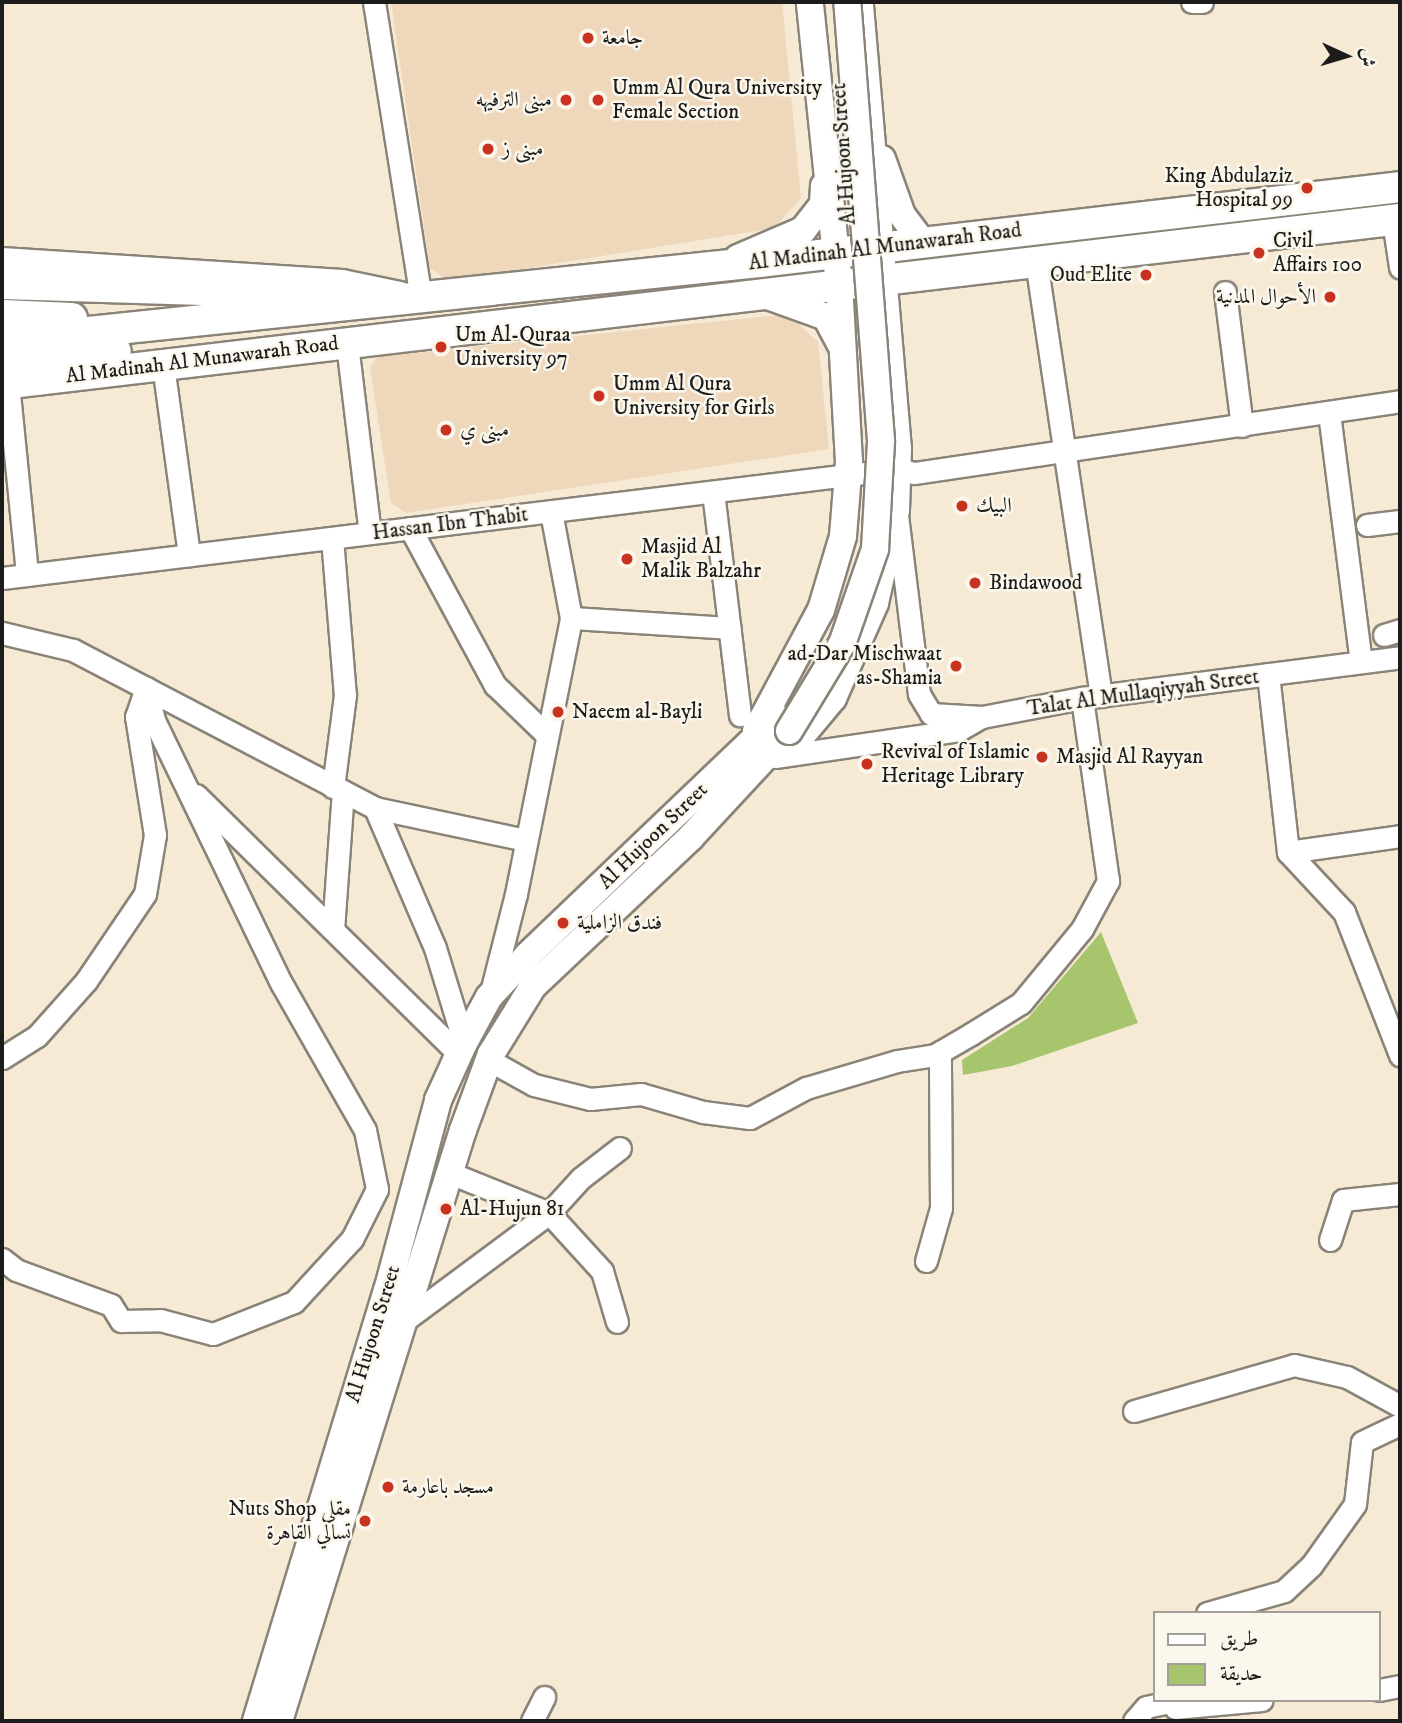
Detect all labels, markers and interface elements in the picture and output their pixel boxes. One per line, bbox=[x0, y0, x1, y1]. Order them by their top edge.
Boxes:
north arrow bbox=[1311, 21, 1381, 91]
place label: جامعة bbox=[602, 25, 643, 51]
marker: جامعة bbox=[580, 30, 596, 46]
text: ش bbox=[1355, 47, 1380, 68]
place label: Umm Al Qura University Female Section bbox=[612, 75, 822, 125]
street label: Al Hujoon Street bbox=[826, 82, 862, 226]
place label: مبنى الترفيهه bbox=[475, 87, 552, 113]
marker: مبنى الترفيهه bbox=[558, 92, 574, 108]
marker: Umm Al Qura University Female Section bbox=[590, 92, 606, 108]
place label: مبنى ز bbox=[502, 136, 543, 162]
marker: مبنى ز bbox=[480, 141, 496, 157]
place label: King Abdulaziz Hospital 99 bbox=[1164, 163, 1293, 213]
marker: King Abdulaziz Hospital 99 bbox=[1299, 180, 1315, 196]
street label: Al Madinah Al Munawarah Road bbox=[747, 218, 1023, 276]
place label: Civil Affairs 100 bbox=[1273, 228, 1362, 278]
marker: Civil Affairs 100 bbox=[1251, 245, 1267, 261]
place label: Oud Elite bbox=[1050, 262, 1132, 288]
marker: Oud Elite bbox=[1138, 267, 1154, 283]
place label: الأحوال المدنية bbox=[1216, 284, 1316, 310]
marker: الأحوال المدنية bbox=[1322, 289, 1338, 305]
place label: Um Al-Quraa University 97 bbox=[455, 322, 571, 372]
street label: Al Madinah Al Munawarah Road bbox=[64, 331, 340, 389]
marker: Um Al-Quraa University 97 bbox=[433, 339, 449, 355]
place label: Umm Al Qura University for Girls bbox=[613, 371, 775, 421]
marker: Umm Al Qura University for Girls bbox=[591, 388, 607, 404]
place label: مبنى ي bbox=[460, 417, 509, 443]
marker: مبنى ي bbox=[438, 422, 454, 438]
place label: البيك bbox=[976, 493, 1012, 519]
marker: البيك bbox=[954, 498, 970, 514]
street label: Hassan Ibn Thabit bbox=[371, 502, 529, 546]
place label: Masjid Al Malik Balzahr bbox=[641, 534, 761, 584]
marker: Masjid Al Malik Balzahr bbox=[619, 551, 635, 567]
place label: Bindawood bbox=[989, 570, 1082, 596]
marker: Bindawood bbox=[967, 575, 983, 591]
place label: ad-Dar Mischwaat as-Shamia bbox=[788, 641, 942, 691]
marker: ad-Dar Mischwaat as-Shamia bbox=[948, 658, 964, 674]
street label: Talat Al Mullaqiyyah Street bbox=[1025, 664, 1261, 722]
place label: Naeem al-Bayli bbox=[572, 699, 702, 725]
marker: Naeem al-Bayli bbox=[550, 704, 566, 720]
place label: Revival of Islamic Heritage Library bbox=[881, 739, 1030, 789]
place label: Masjid Al Rayyan bbox=[1056, 744, 1203, 770]
marker: Masjid Al Rayyan bbox=[1034, 749, 1050, 765]
marker: Revival of Islamic Heritage Library bbox=[859, 756, 875, 772]
street label: Al Hujoon Street bbox=[593, 778, 713, 894]
place label: فندق الزاملية bbox=[577, 910, 662, 936]
marker: فندق الزاملية bbox=[555, 915, 571, 931]
place label: Al-Hujun 81 bbox=[460, 1196, 565, 1222]
marker: Al-Hujun 81 bbox=[438, 1201, 454, 1217]
street label: Al Hujoon Street bbox=[340, 1262, 406, 1406]
place label: مسجد باعارمة bbox=[402, 1474, 494, 1500]
marker: مسجد باعارمة bbox=[380, 1479, 396, 1495]
place label: Nuts Shop مقلى تسالي القاهرة bbox=[229, 1496, 351, 1546]
marker: Nuts Shop مقلى تسالي القاهرة bbox=[357, 1513, 373, 1529]
legend bbox=[1154, 1611, 1381, 1702]
text: طريق bbox=[1220, 1626, 1258, 1652]
text: حديقة bbox=[1220, 1661, 1263, 1687]

